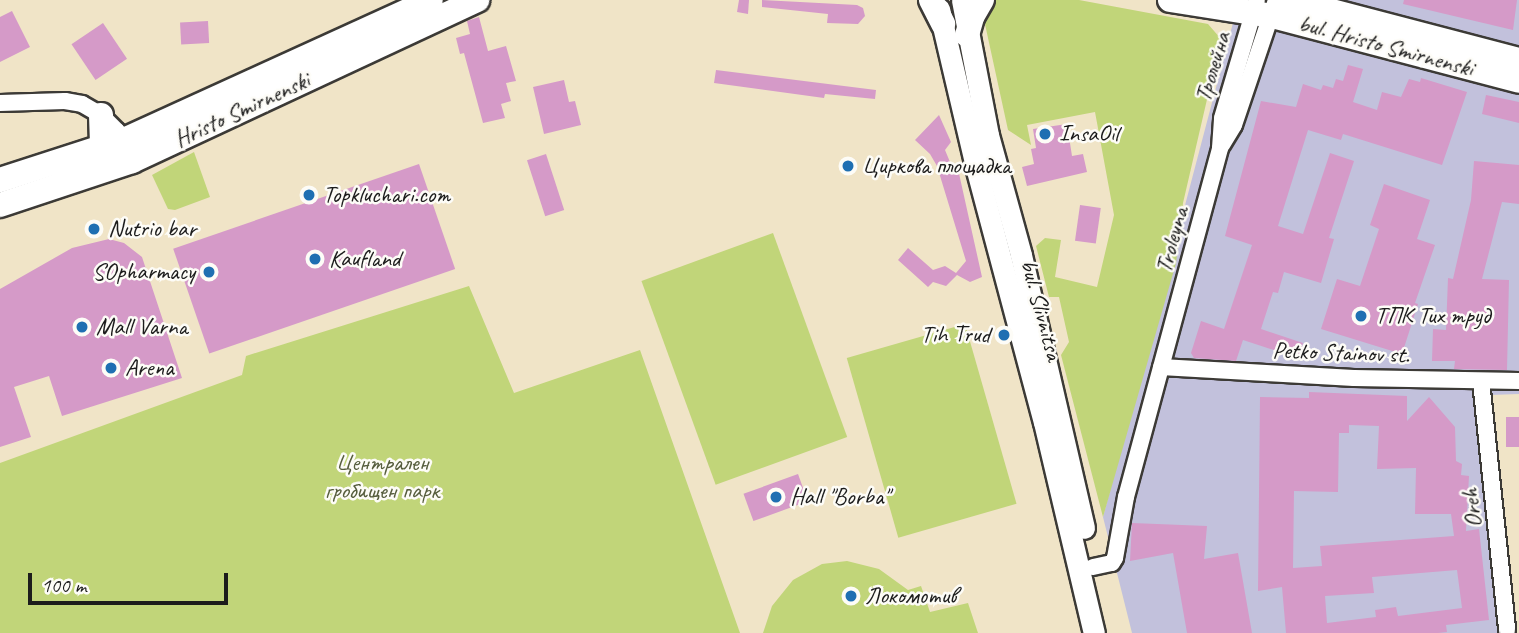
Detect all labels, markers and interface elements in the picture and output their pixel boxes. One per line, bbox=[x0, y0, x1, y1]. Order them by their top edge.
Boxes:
street label: bul. Hristo Smirnenski bbox=[1295, 9, 1477, 83]
street label: Тролейна bbox=[1189, 29, 1237, 105]
street label: Hristo Smirnenski bbox=[170, 66, 314, 154]
place label: InsaOil bbox=[1059, 120, 1118, 148]
marker: InsaOil bbox=[1037, 126, 1053, 142]
place label: Циркова площадка bbox=[862, 152, 1011, 180]
marker: Циркова площадка bbox=[840, 158, 856, 174]
place label: Topkluchari.com bbox=[323, 181, 450, 209]
marker: Topkluchari.com bbox=[301, 187, 317, 203]
street label: Troleyna bbox=[1149, 204, 1195, 276]
place label: Nutrio bar bbox=[108, 215, 196, 243]
marker: Nutrio bar bbox=[86, 221, 102, 237]
place label: Kaufland bbox=[329, 245, 400, 273]
marker: Kaufland bbox=[307, 251, 323, 267]
street label: bul. Slivnitsa bbox=[1014, 256, 1068, 364]
place label: SOpharmacy bbox=[92, 258, 195, 286]
marker: SOpharmacy bbox=[201, 264, 217, 280]
place label: ТПК Тих труд bbox=[1375, 302, 1487, 330]
marker: ТПК Тих труд bbox=[1353, 308, 1369, 324]
place label: Mall Varna bbox=[96, 313, 188, 341]
marker: Mall Varna bbox=[74, 319, 90, 335]
place label: Tih Trud bbox=[922, 321, 990, 349]
marker: Tih Trud bbox=[996, 327, 1012, 343]
street label: Petko Stainov st. bbox=[1271, 336, 1411, 370]
place label: Arena bbox=[125, 354, 174, 382]
marker: Arena bbox=[103, 360, 119, 376]
park label: Централен гробищен парк bbox=[324, 449, 440, 505]
place label: Hall "Borba" bbox=[790, 483, 889, 511]
street label: Oreh bbox=[1456, 487, 1488, 529]
marker: Hall "Borba" bbox=[768, 489, 784, 505]
scale bar bbox=[32, 560, 231, 604]
text: 100 m bbox=[41, 572, 86, 598]
place label: Локомотив bbox=[865, 582, 957, 610]
marker: Локомотив bbox=[843, 588, 859, 604]

